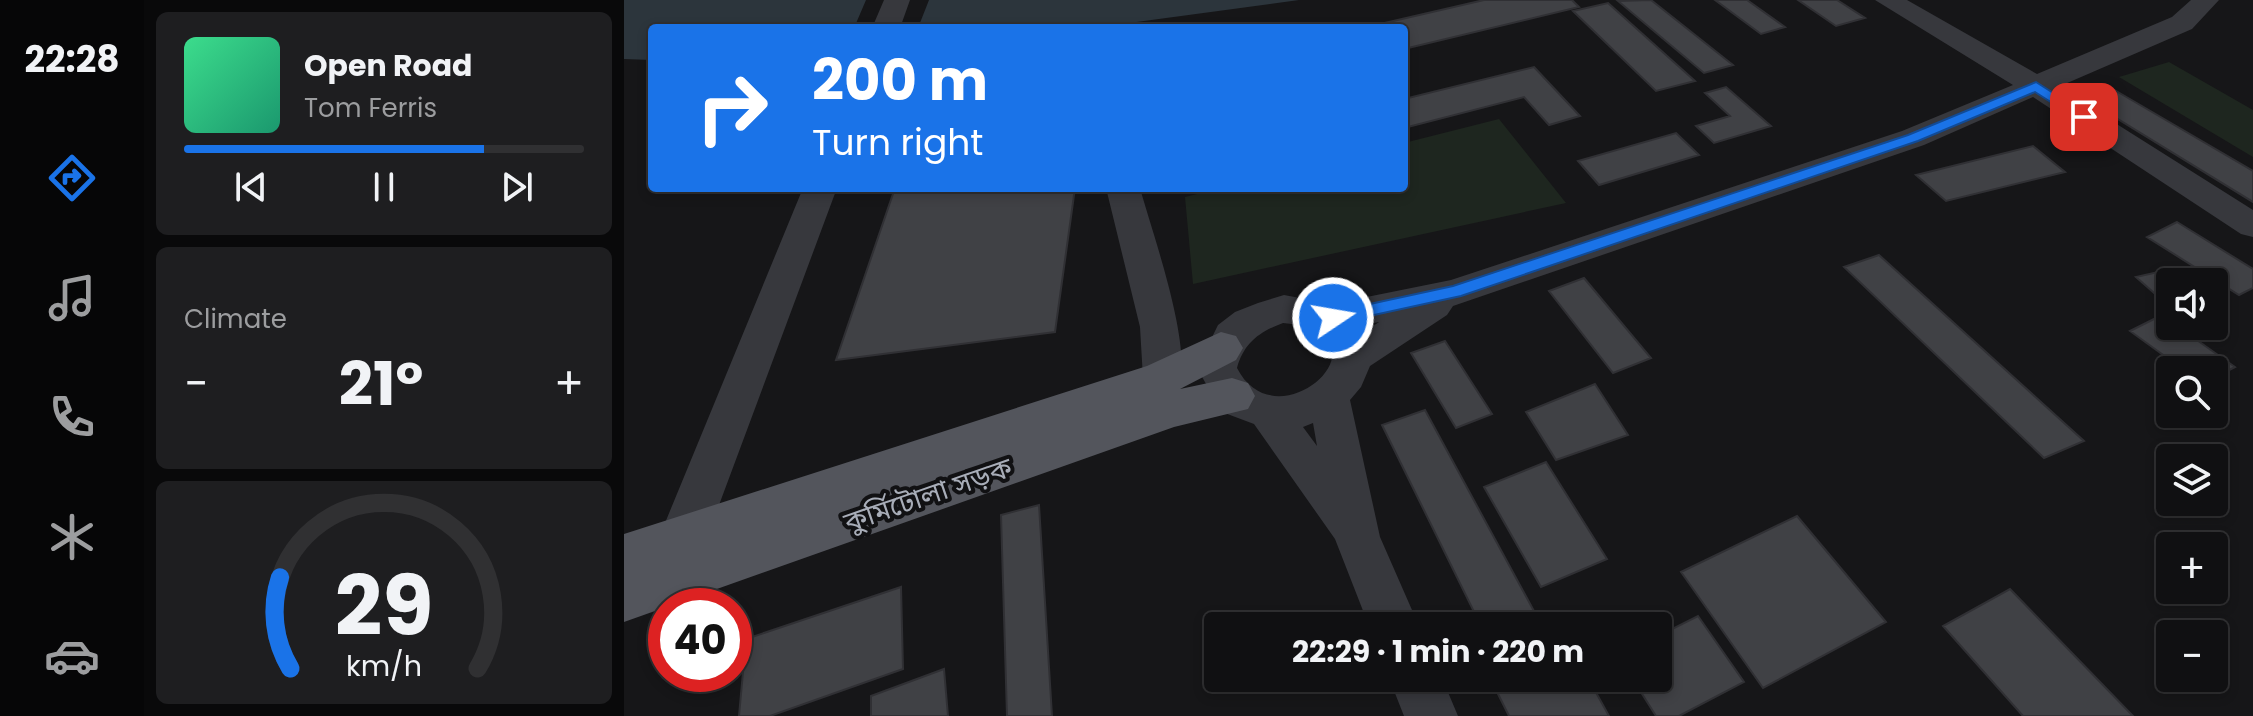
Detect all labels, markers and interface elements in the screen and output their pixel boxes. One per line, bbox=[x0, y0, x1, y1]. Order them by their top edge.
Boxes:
text: 22:28 bbox=[24, 34, 120, 85]
text: 200 m bbox=[812, 41, 988, 120]
text: Open Road bbox=[304, 44, 472, 87]
icon: right bbox=[680, 56, 784, 160]
pin bbox=[2050, 83, 2118, 151]
text: Tom Ferris bbox=[304, 90, 437, 126]
icon: arrive bbox=[2062, 95, 2106, 139]
text: Turn right bbox=[812, 117, 983, 168]
icon: directions bbox=[44, 150, 100, 206]
icon: previous bbox=[229, 165, 273, 209]
icon: pause bbox=[362, 165, 406, 209]
icon: next bbox=[495, 165, 539, 209]
map controls bbox=[2156, 268, 2228, 692]
button: sound bbox=[2156, 268, 2228, 340]
icon: music bbox=[44, 270, 100, 326]
position arrow bbox=[1291, 276, 1375, 360]
text: Climate bbox=[184, 301, 287, 337]
text: 21° bbox=[339, 342, 423, 426]
text: − bbox=[184, 353, 208, 414]
text: + bbox=[554, 353, 584, 414]
button: search bbox=[2156, 356, 2228, 428]
icon: phone bbox=[44, 389, 100, 445]
button: layers bbox=[2156, 444, 2228, 516]
street label: কুর্মিটোলা সড়ক bbox=[838, 448, 1018, 542]
icon: climate bbox=[44, 509, 100, 565]
button: + bbox=[2156, 532, 2228, 604]
text: 29 bbox=[335, 547, 433, 663]
speed limit sign: 40 bbox=[648, 588, 752, 692]
button: − bbox=[2156, 620, 2228, 692]
icon: car bbox=[44, 628, 100, 684]
text: 22:29 · 1 min · 220 m bbox=[1292, 630, 1584, 673]
text: km/h bbox=[346, 646, 422, 686]

